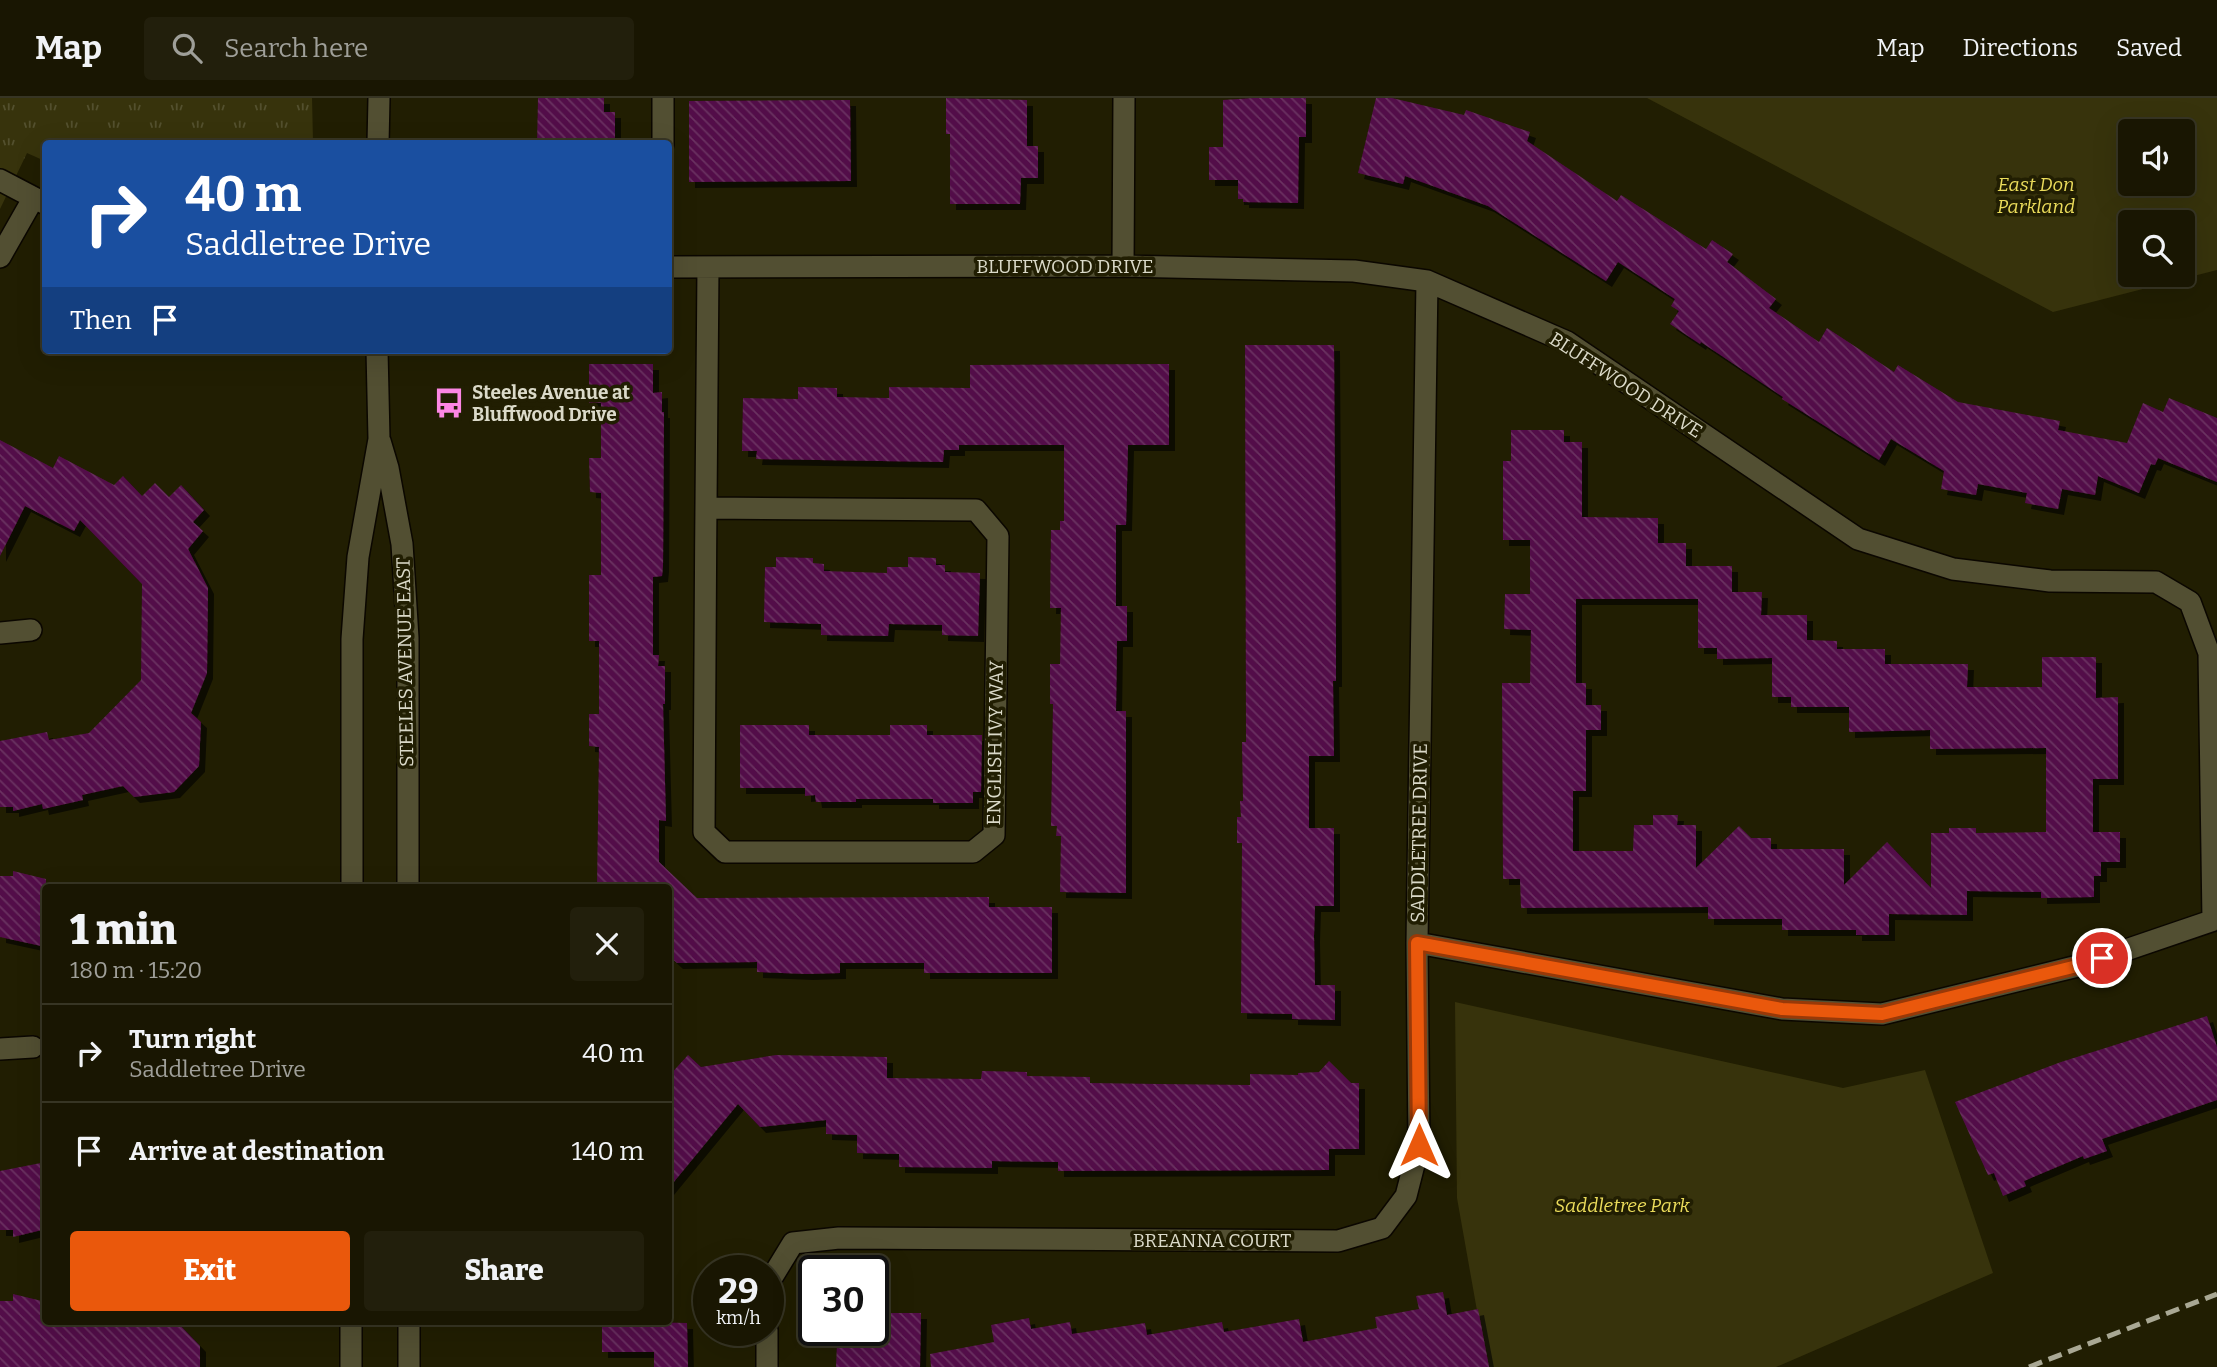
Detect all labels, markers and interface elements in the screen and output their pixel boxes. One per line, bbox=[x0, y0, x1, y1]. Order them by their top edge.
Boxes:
search box bbox=[144, 17, 634, 80]
text: Map bbox=[35, 28, 102, 68]
icon: search bbox=[168, 29, 206, 67]
text: Search here bbox=[224, 33, 368, 64]
text: Map bbox=[1876, 34, 1925, 62]
text: Directions bbox=[1963, 34, 2078, 62]
text: Saved bbox=[2116, 34, 2182, 62]
map controls bbox=[2118, 119, 2195, 287]
button: sound bbox=[2118, 119, 2195, 196]
text: 40 m bbox=[185, 165, 302, 224]
icon: right bbox=[70, 168, 161, 259]
park label: East Don Parkland bbox=[1997, 173, 2075, 218]
button: search bbox=[2118, 210, 2195, 287]
text: Saddletree Drive bbox=[185, 225, 431, 263]
street label: BLUFFWOOD DRIVE bbox=[976, 255, 1154, 278]
icon: arrive bbox=[146, 301, 184, 339]
text: Then bbox=[70, 305, 132, 336]
street label: BLUFFWOOD DRIVE bbox=[1545, 327, 1707, 443]
place label: Steeles Avenue at Bluffwood Drive bbox=[472, 381, 631, 426]
bus stop icon: Steeles Avenue at Bluffwood Drive bbox=[432, 386, 466, 420]
street label: STEELES AVENUE EAST bbox=[392, 557, 418, 767]
street label: ENGLISH IVY WAY bbox=[982, 660, 1008, 826]
street label: SADDLETREE DRIVE bbox=[1406, 743, 1432, 923]
text: 1 min bbox=[70, 905, 177, 955]
button: close bbox=[570, 907, 644, 981]
pin bbox=[2072, 928, 2132, 988]
icon: arrive bbox=[2083, 939, 2121, 977]
text: 180 m · 15:20 bbox=[70, 956, 202, 984]
text: Turn right bbox=[129, 1024, 256, 1055]
icon: right bbox=[70, 1034, 108, 1072]
text: 40 m bbox=[582, 1038, 644, 1069]
text: Saddletree Drive bbox=[129, 1055, 306, 1083]
position arrow bbox=[1382, 1108, 1456, 1182]
icon: arrive bbox=[70, 1132, 108, 1170]
text: Arrive at destination bbox=[129, 1136, 384, 1167]
text: 140 m bbox=[572, 1136, 644, 1167]
park label: Saddletree Park bbox=[1554, 1194, 1690, 1217]
street label: BREANNA COURT bbox=[1133, 1229, 1291, 1252]
button: Exit bbox=[70, 1231, 350, 1311]
button: Share bbox=[364, 1231, 644, 1311]
speed limit sign: 30 bbox=[798, 1255, 889, 1346]
text: 29 bbox=[718, 1270, 759, 1312]
text: km/h bbox=[716, 1307, 761, 1329]

